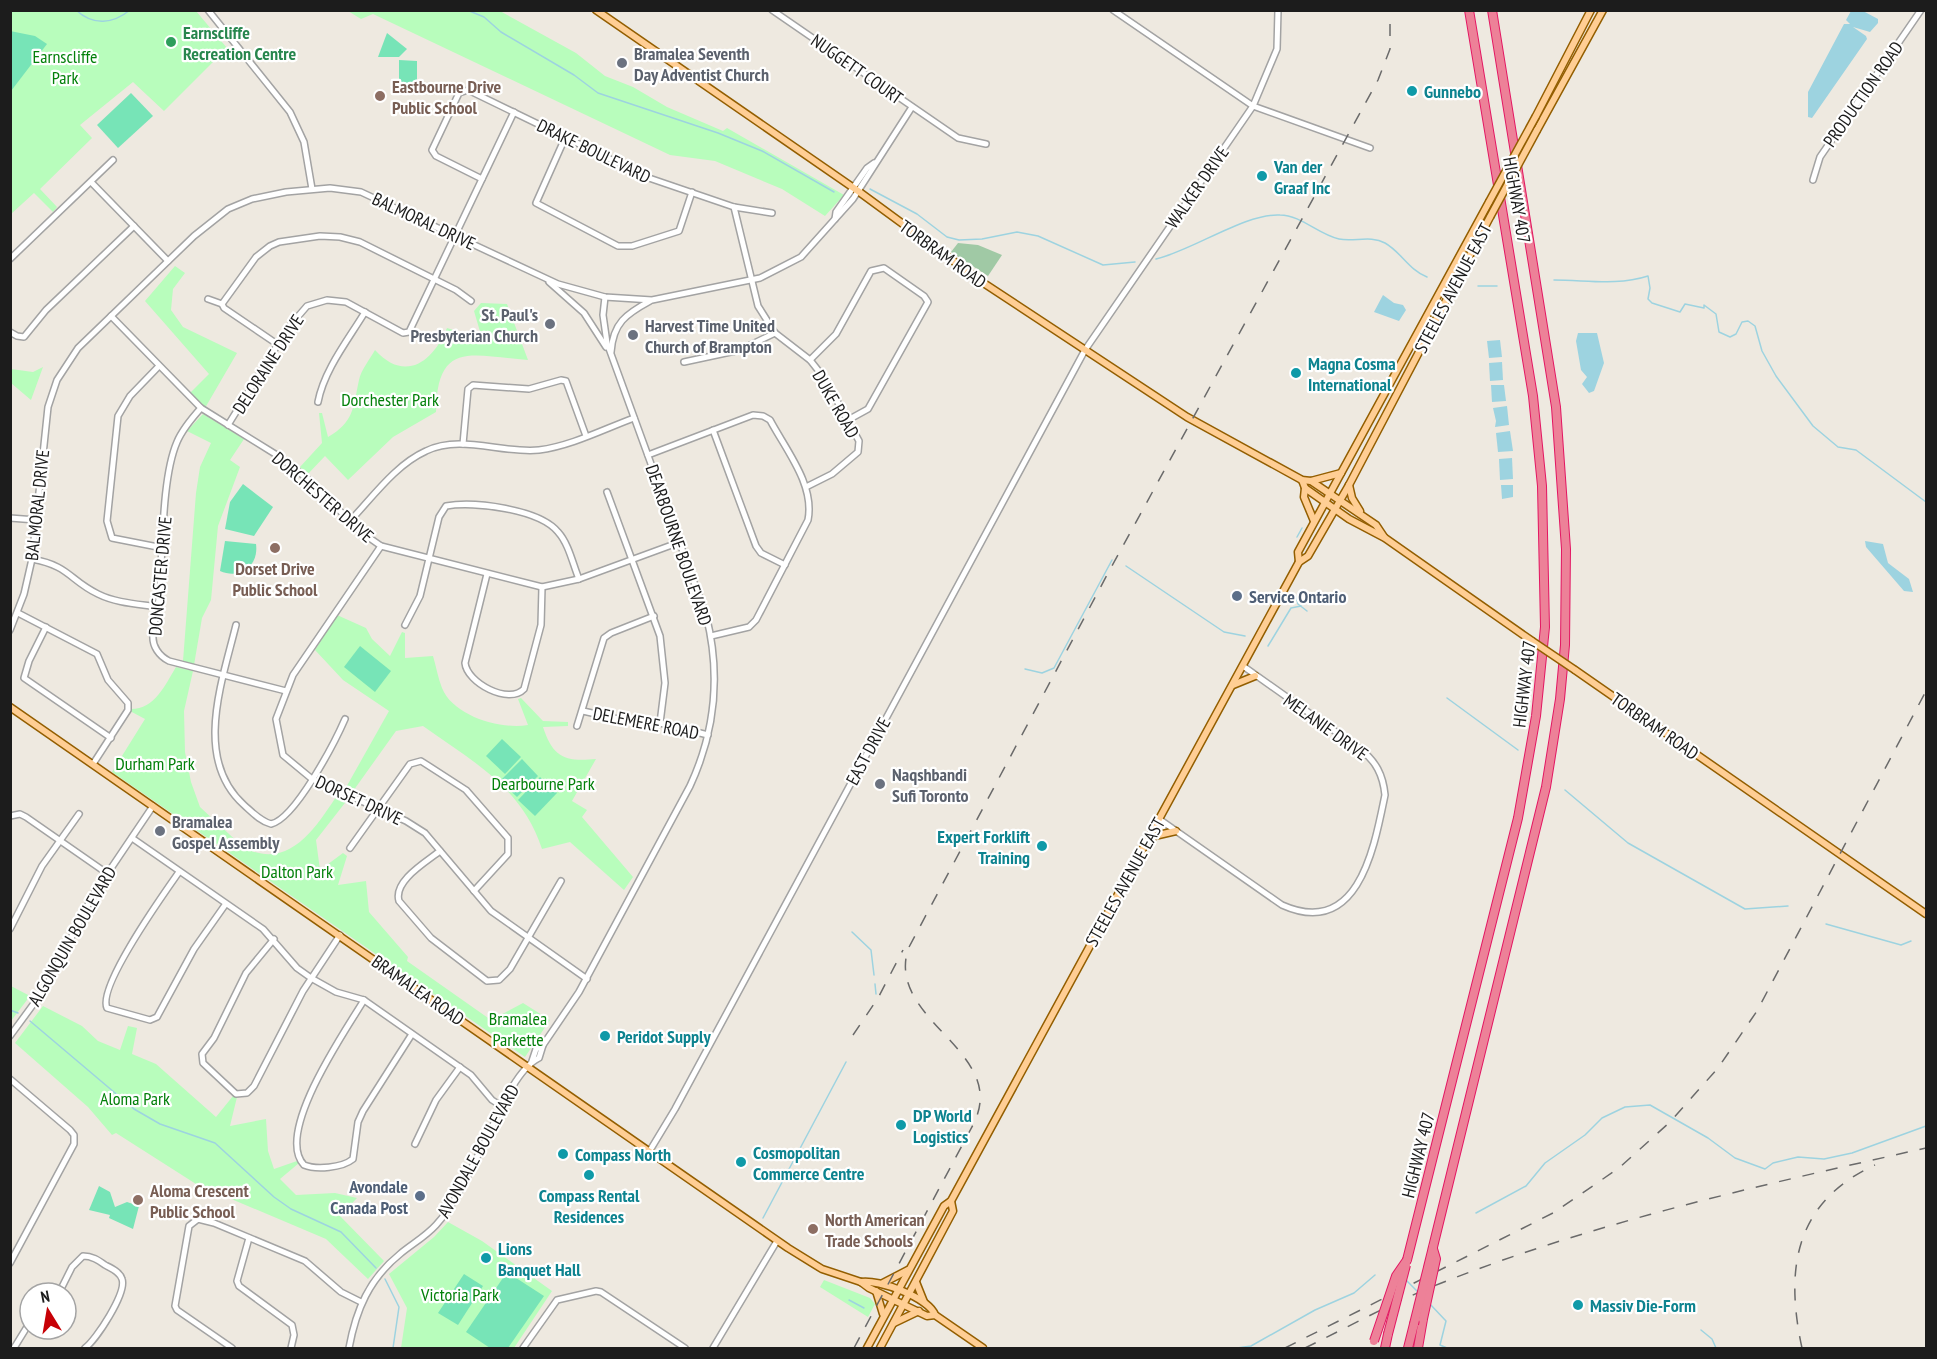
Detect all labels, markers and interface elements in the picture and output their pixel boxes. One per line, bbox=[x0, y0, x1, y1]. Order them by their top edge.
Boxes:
place label: Earnscliffe Recreation Centre bbox=[183, 21, 297, 65]
street label: NUGGETT COURT bbox=[807, 29, 907, 109]
marker: Earnscliffe Recreation Centre bbox=[164, 35, 178, 49]
street label: PRODUCTION ROAD bbox=[1818, 37, 1908, 151]
place label: Bramalea Seventh Day Adventist Church bbox=[634, 42, 769, 86]
park label: Earnscliffe Park bbox=[33, 45, 97, 89]
marker: Bramalea Seventh Day Adventist Church bbox=[615, 56, 629, 70]
place label: Eastbourne Drive Public School bbox=[392, 75, 502, 119]
place label: Gunnebo bbox=[1424, 80, 1481, 103]
marker: Gunnebo bbox=[1405, 84, 1419, 98]
marker: Eastbourne Drive Public School bbox=[373, 89, 387, 103]
street label: DRAKE BOULEVARD bbox=[533, 114, 655, 188]
street label: WALKER DRIVE bbox=[1160, 141, 1234, 233]
place label: Van der Graaf Inc bbox=[1273, 155, 1331, 199]
street label: HIGHWAY 407 bbox=[1498, 155, 1536, 245]
marker: Van der Graaf Inc bbox=[1255, 169, 1269, 183]
street label: BALMORAL DRIVE bbox=[369, 187, 479, 255]
street label: TORBRAM ROAD bbox=[895, 215, 991, 293]
street label: STEELES AVENUE EAST bbox=[1409, 219, 1497, 357]
place label: St. Paul's Presbyterian Church bbox=[411, 303, 538, 347]
street label: DELORAINE DRIVE bbox=[227, 310, 309, 418]
place label: Harvest Time United Church of Brampton bbox=[645, 314, 775, 358]
marker: St. Paul's Presbyterian Church bbox=[543, 317, 557, 331]
marker: Harvest Time United Church of Brampton bbox=[626, 328, 640, 342]
place label: Magna Cosma International bbox=[1308, 352, 1396, 396]
street label: DUKE ROAD bbox=[807, 366, 865, 442]
marker: Magna Cosma International bbox=[1289, 366, 1303, 380]
park label: Dorchester Park bbox=[341, 388, 439, 411]
street label: DORCHESTER DRIVE bbox=[267, 447, 379, 547]
street label: BALMORAL DRIVE bbox=[20, 448, 54, 562]
street label: DEARBOURNE BOULEVARD bbox=[641, 461, 717, 629]
street label: DONCASTER DRIVE bbox=[143, 515, 177, 637]
marker: Dorset Drive Public School bbox=[268, 541, 282, 555]
place label: Dorset Drive Public School bbox=[233, 557, 318, 601]
place label: Service Ontario bbox=[1249, 585, 1346, 608]
marker: Service Ontario bbox=[1230, 589, 1244, 603]
street label: HIGHWAY 407 bbox=[1507, 639, 1541, 729]
street label: TORBRAM ROAD bbox=[1607, 687, 1703, 765]
street label: MELANIE DRIVE bbox=[1279, 689, 1373, 765]
street label: DELEMERE ROAD bbox=[591, 701, 701, 745]
street label: EAST DRIVE bbox=[841, 713, 895, 789]
park label: Durham Park bbox=[115, 752, 195, 775]
place label: Naqshbandi Sufi Toronto bbox=[892, 763, 969, 807]
street label: DORSET DRIVE bbox=[312, 770, 406, 830]
park label: Dearbourne Park bbox=[491, 772, 595, 795]
marker: Naqshbandi Sufi Toronto bbox=[873, 777, 887, 791]
place label: Bramalea Gospel Assembly bbox=[172, 810, 280, 854]
street label: STEELES AVENUE EAST bbox=[1080, 814, 1170, 950]
marker: Bramalea Gospel Assembly bbox=[153, 824, 167, 838]
place label: Expert Forklift Training bbox=[937, 825, 1031, 869]
marker: Expert Forklift Training bbox=[1035, 839, 1049, 853]
park label: Dalton Park bbox=[261, 860, 333, 883]
street label: ALGONQUIN BOULEVARD bbox=[23, 862, 121, 1010]
street label: BRAMALEA ROAD bbox=[367, 950, 469, 1030]
park label: Bramalea Parkette bbox=[489, 1007, 547, 1051]
place label: Peridot Supply bbox=[617, 1025, 711, 1048]
marker: Peridot Supply bbox=[598, 1029, 612, 1043]
street label: AVONDALE BOULEVARD bbox=[432, 1080, 524, 1222]
park label: Aloma Park bbox=[100, 1087, 170, 1110]
place label: DP World Logistics bbox=[913, 1104, 972, 1148]
street label: HIGHWAY 407 bbox=[1396, 1110, 1440, 1200]
marker: DP World Logistics bbox=[894, 1118, 908, 1132]
place label: Cosmopolitan Commerce Centre bbox=[753, 1141, 865, 1185]
place label: Compass North bbox=[575, 1143, 671, 1166]
marker: Compass North bbox=[556, 1147, 570, 1161]
marker: Cosmopolitan Commerce Centre bbox=[734, 1155, 748, 1169]
marker: Compass Rental Residences bbox=[582, 1168, 596, 1182]
place label: Avondale Canada Post bbox=[330, 1175, 409, 1219]
place label: Aloma Crescent Public School bbox=[149, 1179, 249, 1223]
place label: Compass Rental Residences bbox=[539, 1184, 640, 1228]
marker: Avondale Canada Post bbox=[413, 1189, 427, 1203]
marker: Aloma Crescent Public School bbox=[131, 1193, 145, 1207]
place label: North American Trade Schools bbox=[825, 1208, 925, 1252]
marker: North American Trade Schools bbox=[806, 1222, 820, 1236]
place label: Lions Banquet Hall bbox=[498, 1237, 581, 1281]
marker: Lions Banquet Hall bbox=[479, 1251, 493, 1265]
north arrow bbox=[18, 1281, 78, 1341]
park label: Victoria Park bbox=[420, 1283, 499, 1306]
text: N bbox=[39, 1286, 51, 1307]
place label: Massiv Die-Form bbox=[1590, 1294, 1696, 1317]
marker: Massiv Die-Form bbox=[1571, 1298, 1585, 1312]

